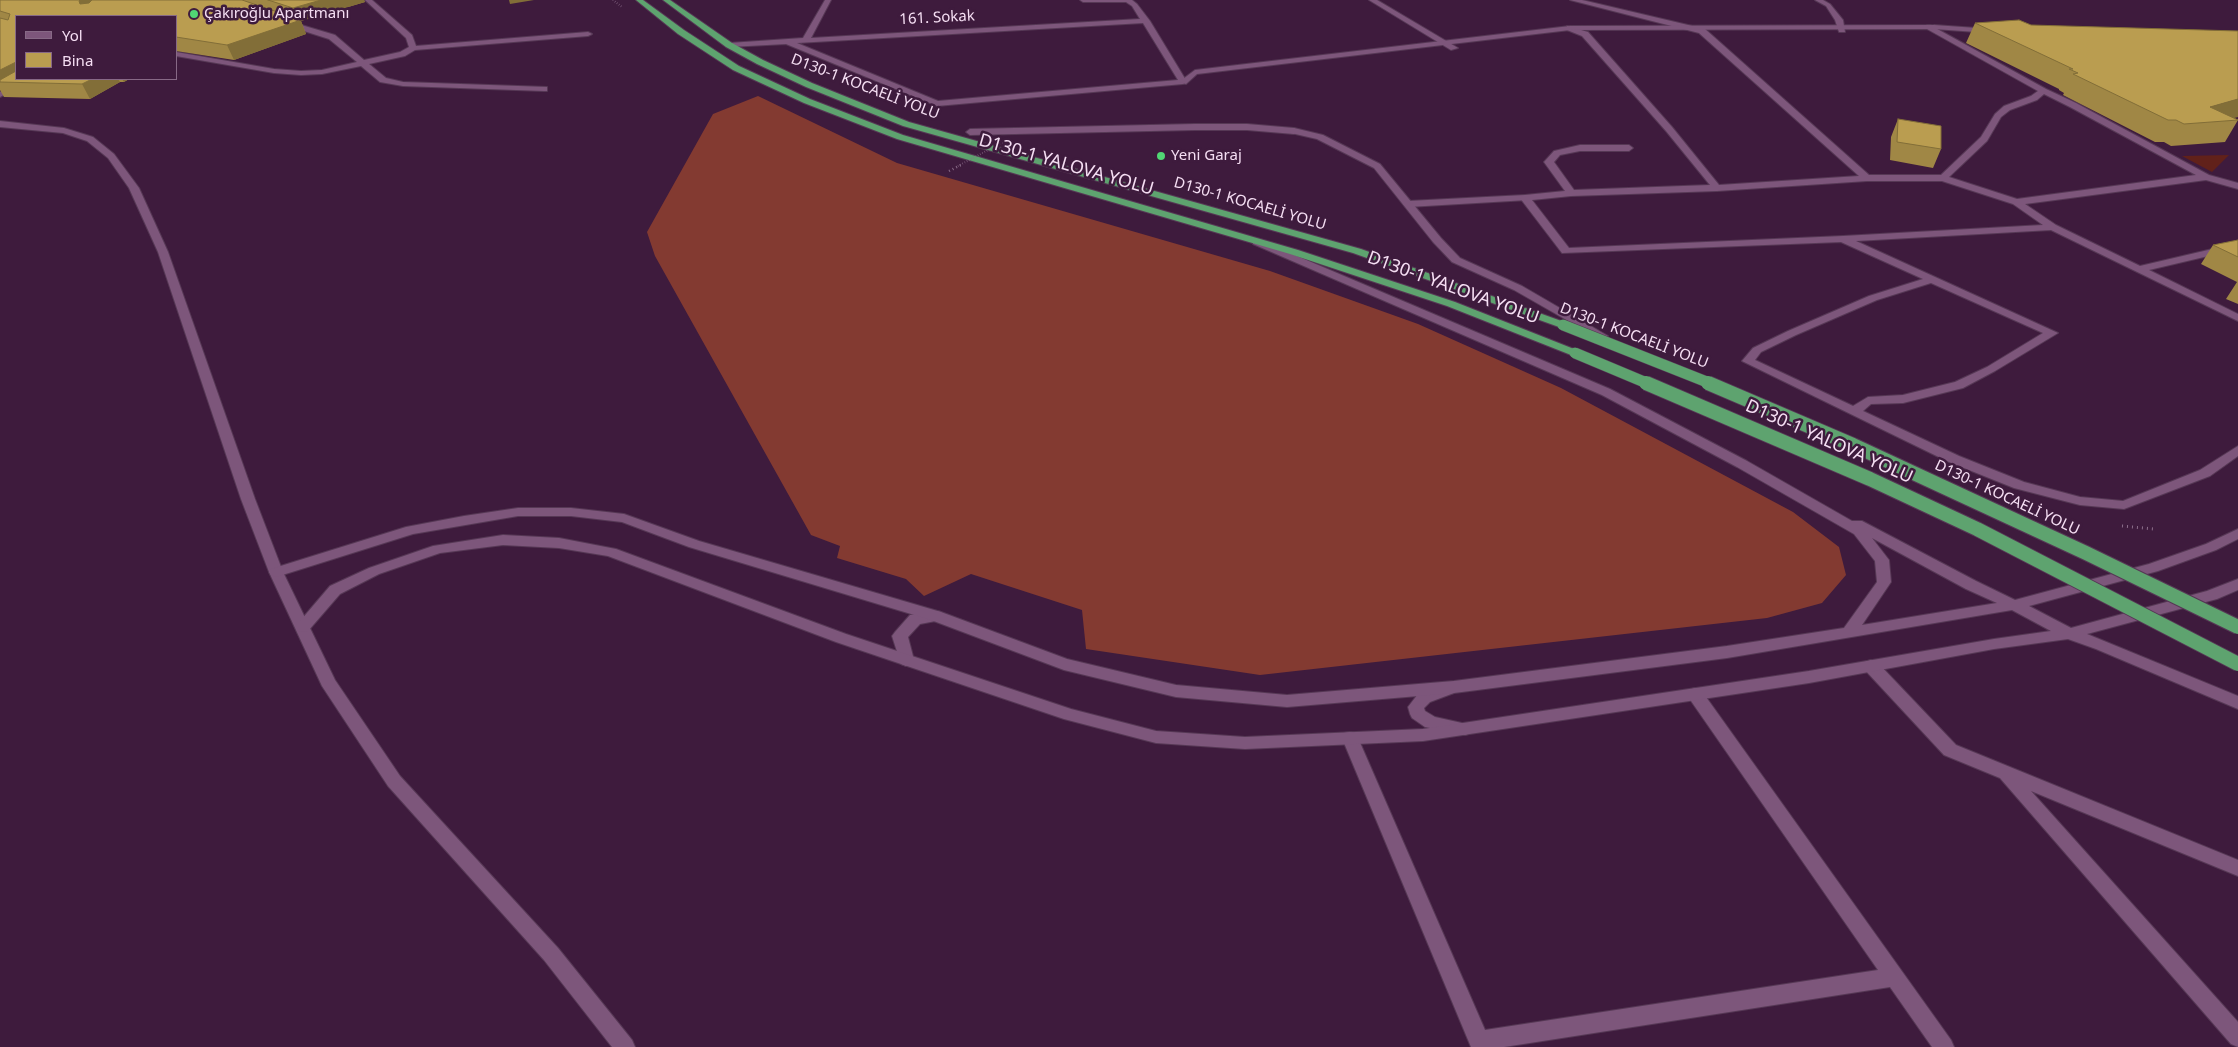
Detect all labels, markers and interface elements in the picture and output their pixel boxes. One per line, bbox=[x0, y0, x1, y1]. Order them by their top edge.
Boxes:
place label: Çakıroğlu Apartmanı bbox=[204, 5, 349, 23]
street label: 161. Sokak bbox=[899, 7, 975, 29]
marker: Çakıroğlu Apartmanı bbox=[188, 8, 200, 20]
legend bbox=[15, 15, 178, 80]
text: Yol bbox=[62, 25, 83, 45]
text: Bina bbox=[62, 50, 93, 70]
street label: D130-1 KOCAELİ YOLU bbox=[788, 50, 942, 124]
street label: D130-1 YALOVA YOLU bbox=[976, 130, 1156, 200]
place label: Yeni Garaj bbox=[1171, 147, 1242, 165]
marker: Yeni Garaj bbox=[1155, 150, 1167, 162]
street label: D130-1 KOCAELİ YOLU bbox=[1172, 174, 1328, 234]
street label: D130-1 YALOVA YOLU bbox=[1364, 247, 1542, 329]
street label: D130-1 KOCAELİ YOLU bbox=[1557, 299, 1711, 373]
street label: D130-1 YALOVA YOLU bbox=[1742, 395, 1916, 489]
street label: D130-1 KOCAELİ YOLU bbox=[1932, 457, 2082, 539]

